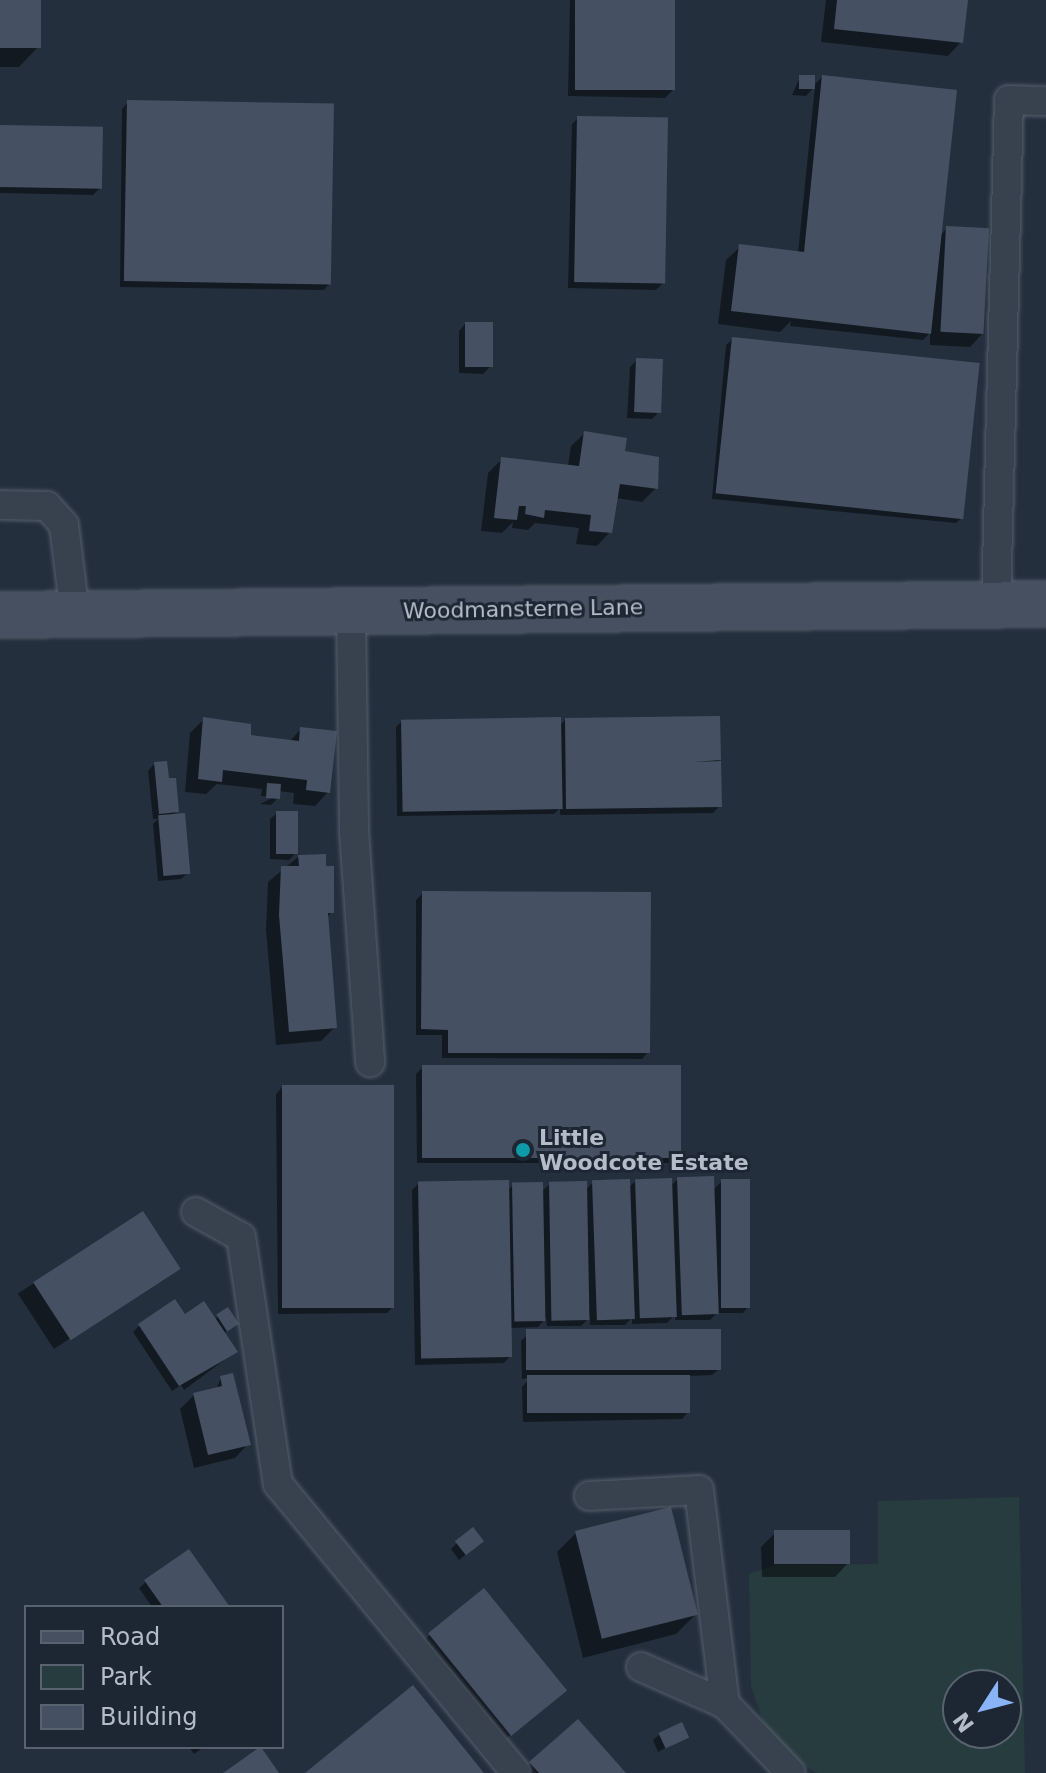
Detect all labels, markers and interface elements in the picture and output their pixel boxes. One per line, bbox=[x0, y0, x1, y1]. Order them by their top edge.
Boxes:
street label: Woodmansterne Lane bbox=[403, 594, 643, 624]
place label: Little Woodcote Estate bbox=[539, 1124, 749, 1176]
marker: Little Woodcote Estate bbox=[514, 1141, 532, 1159]
legend bbox=[24, 1605, 284, 1749]
text: Road bbox=[100, 1623, 160, 1651]
text: Park bbox=[100, 1663, 152, 1691]
north arrow bbox=[942, 1669, 1022, 1749]
text: Building bbox=[100, 1703, 197, 1731]
text: N bbox=[948, 1707, 979, 1737]

